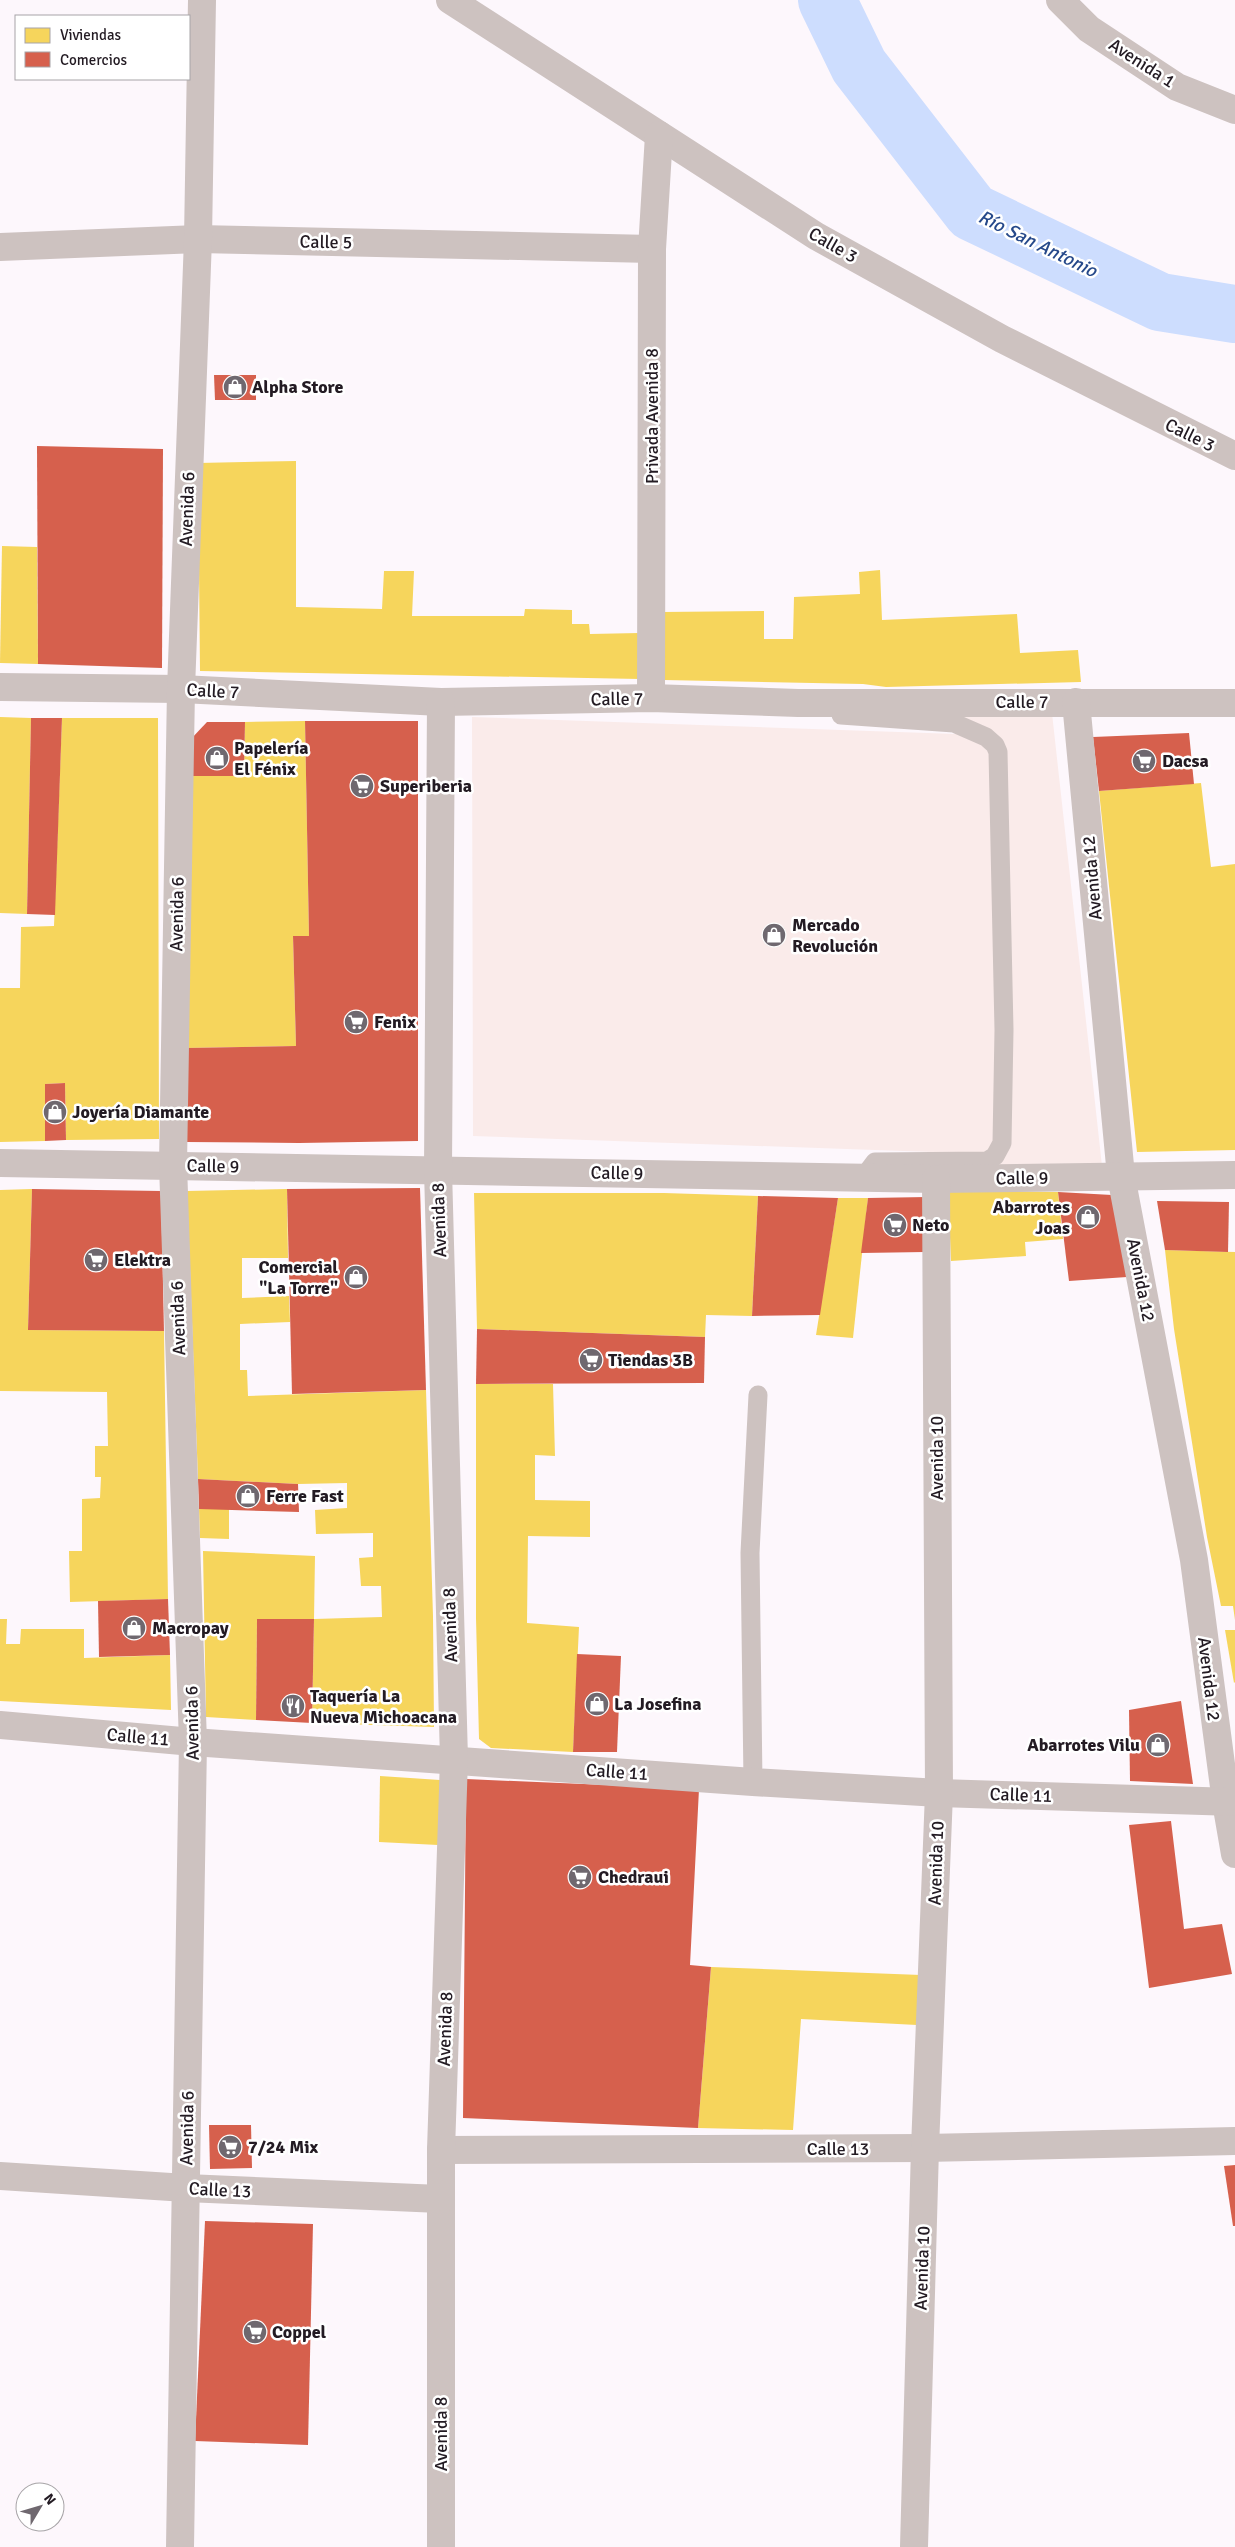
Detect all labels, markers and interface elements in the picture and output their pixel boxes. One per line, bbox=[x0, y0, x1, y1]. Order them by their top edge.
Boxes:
legend bbox=[15, 15, 190, 80]
text: Viviendas bbox=[60, 26, 121, 44]
street label: Avenida 1 bbox=[1105, 33, 1179, 93]
text: Comercios bbox=[60, 51, 128, 69]
water label: Río San Antonio bbox=[974, 205, 1102, 283]
street label: Calle 3 bbox=[805, 222, 861, 268]
street label: Calle 5 bbox=[299, 231, 353, 253]
street label: Privada Avenida 8 bbox=[641, 348, 663, 484]
shop icon: Alpha Store bbox=[222, 374, 248, 400]
place label: Alpha Store bbox=[252, 376, 344, 398]
street label: Calle 3 bbox=[1161, 414, 1219, 456]
street label: Avenida 6 bbox=[175, 471, 199, 547]
street label: Calle 7 bbox=[186, 679, 240, 703]
street label: Calle 7 bbox=[590, 688, 644, 710]
street label: Calle 7 bbox=[996, 691, 1048, 713]
place label: Papelería El Fénix bbox=[234, 737, 309, 780]
shop icon: Papelería El Fénix bbox=[204, 745, 230, 771]
supermarket icon: Dacsa bbox=[1131, 748, 1157, 774]
place label: Dacsa bbox=[1162, 750, 1209, 772]
supermarket icon: Superiberia bbox=[349, 773, 375, 799]
place label: Superiberia bbox=[380, 775, 472, 797]
street label: Avenida 12 bbox=[1077, 835, 1107, 921]
street label: Avenida 6 bbox=[165, 876, 189, 952]
place label: Mercado Revolución bbox=[792, 914, 878, 957]
shop icon: Mercado Revolución bbox=[761, 922, 787, 948]
supermarket icon: Fenix bbox=[343, 1009, 369, 1035]
place label: Fenix bbox=[374, 1011, 416, 1033]
shop icon: Joyería Diamante bbox=[42, 1099, 68, 1125]
place label: Joyería Diamante bbox=[72, 1101, 209, 1123]
street label: Calle 9 bbox=[186, 1155, 240, 1177]
street label: Calle 9 bbox=[590, 1162, 644, 1184]
street label: Calle 9 bbox=[995, 1167, 1049, 1189]
street label: Avenida 8 bbox=[427, 1182, 451, 1258]
place label: Abarrotes Joas bbox=[993, 1196, 1070, 1239]
shop icon: Abarrotes Joas bbox=[1075, 1204, 1101, 1230]
supermarket icon: Neto bbox=[882, 1212, 908, 1238]
place label: Neto bbox=[912, 1214, 949, 1236]
street label: Avenida 12 bbox=[1122, 1236, 1160, 1324]
supermarket icon: Elektra bbox=[83, 1247, 109, 1273]
place label: Elektra bbox=[114, 1249, 171, 1271]
place label: Comercial "La Torre" bbox=[258, 1256, 338, 1299]
shop icon: Comercial "La Torre" bbox=[343, 1264, 369, 1290]
street label: Avenida 6 bbox=[166, 1280, 190, 1356]
supermarket icon: Tiendas 3B bbox=[578, 1347, 604, 1373]
place label: Tiendas 3B bbox=[608, 1349, 693, 1371]
street label: Avenida 10 bbox=[926, 1416, 948, 1500]
shop icon: Ferre Fast bbox=[235, 1483, 261, 1509]
place label: Ferre Fast bbox=[266, 1485, 344, 1507]
street label: Avenida 8 bbox=[438, 1587, 462, 1663]
shop icon: Macropay bbox=[121, 1615, 147, 1641]
place label: Macropay bbox=[152, 1617, 229, 1639]
street label: Avenida 12 bbox=[1193, 1636, 1225, 1722]
street label: Avenida 6 bbox=[180, 1685, 204, 1761]
place label: Taquería La Nueva Michoacana bbox=[310, 1685, 457, 1728]
shop icon: La Josefina bbox=[584, 1691, 610, 1717]
restaurant icon: Taquería La Nueva Michoacana bbox=[280, 1693, 306, 1719]
place label: La Josefina bbox=[614, 1693, 701, 1715]
street label: Calle 11 bbox=[106, 1723, 170, 1751]
shop icon: Abarrotes Vilu bbox=[1145, 1732, 1171, 1758]
place label: Abarrotes Vilu bbox=[1027, 1734, 1140, 1756]
street label: Calle 11 bbox=[585, 1759, 649, 1785]
street label: Calle 11 bbox=[989, 1783, 1053, 1807]
street label: Avenida 10 bbox=[924, 1820, 948, 1906]
supermarket icon: Chedraui bbox=[567, 1864, 593, 1890]
place label: Chedraui bbox=[598, 1866, 669, 1888]
street label: Avenida 8 bbox=[433, 1991, 457, 2067]
street label: Avenida 6 bbox=[175, 2090, 199, 2166]
supermarket icon: 7/24 Mix bbox=[217, 2134, 243, 2160]
place label: 7/24 Mix bbox=[248, 2136, 319, 2158]
street label: Calle 13 bbox=[807, 2138, 869, 2160]
street label: Calle 13 bbox=[188, 2177, 252, 2203]
street label: Avenida 10 bbox=[910, 2225, 934, 2311]
supermarket icon: Coppel bbox=[242, 2319, 268, 2345]
place label: Coppel bbox=[272, 2321, 327, 2343]
street label: Avenida 8 bbox=[430, 2397, 452, 2471]
north arrow bbox=[15, 2482, 65, 2532]
text: N bbox=[40, 2490, 60, 2508]

